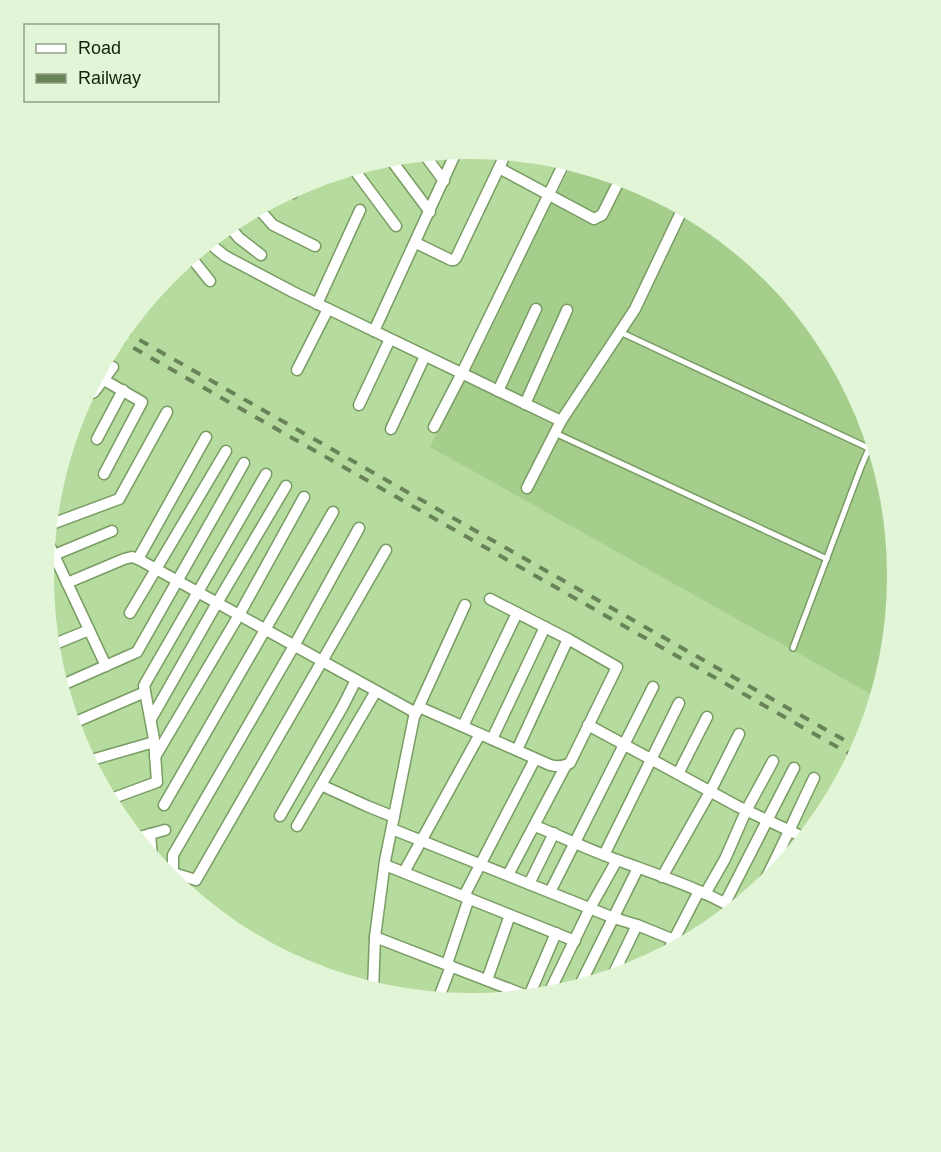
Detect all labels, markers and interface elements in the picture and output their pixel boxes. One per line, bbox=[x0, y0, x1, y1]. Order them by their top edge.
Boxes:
legend bbox=[24, 24, 219, 102]
text: Road bbox=[78, 38, 121, 58]
text: Railway bbox=[78, 68, 141, 88]

